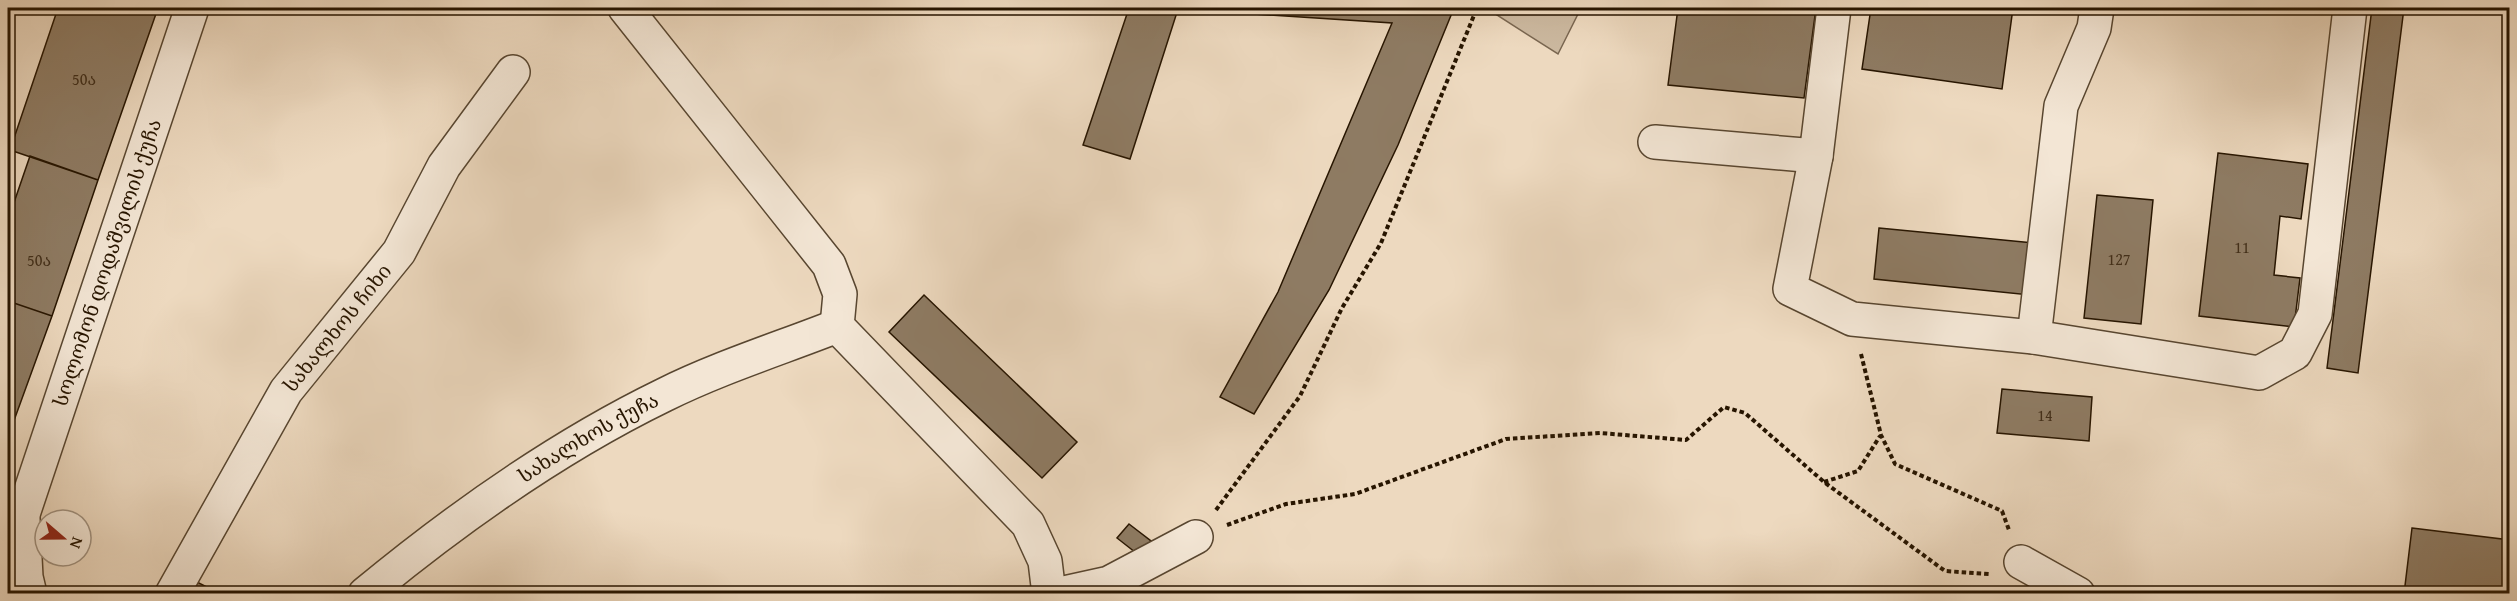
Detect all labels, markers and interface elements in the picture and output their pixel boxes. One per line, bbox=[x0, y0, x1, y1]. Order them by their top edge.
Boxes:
house number: 50ა bbox=[72, 67, 96, 91]
street label: სოლომონ დოდაშვილის ქუჩა bbox=[45, 115, 168, 410]
house number: 11 bbox=[2234, 235, 2250, 259]
house number: 127 bbox=[2107, 247, 2131, 271]
house number: 50ა bbox=[27, 248, 51, 272]
street label: სახალხოს ჩიხი bbox=[276, 257, 398, 398]
street label: სახალხოს ქუჩა bbox=[512, 385, 663, 490]
house number: 14 bbox=[2037, 403, 2053, 427]
north arrow bbox=[33, 508, 93, 568]
text: N bbox=[64, 534, 90, 553]

